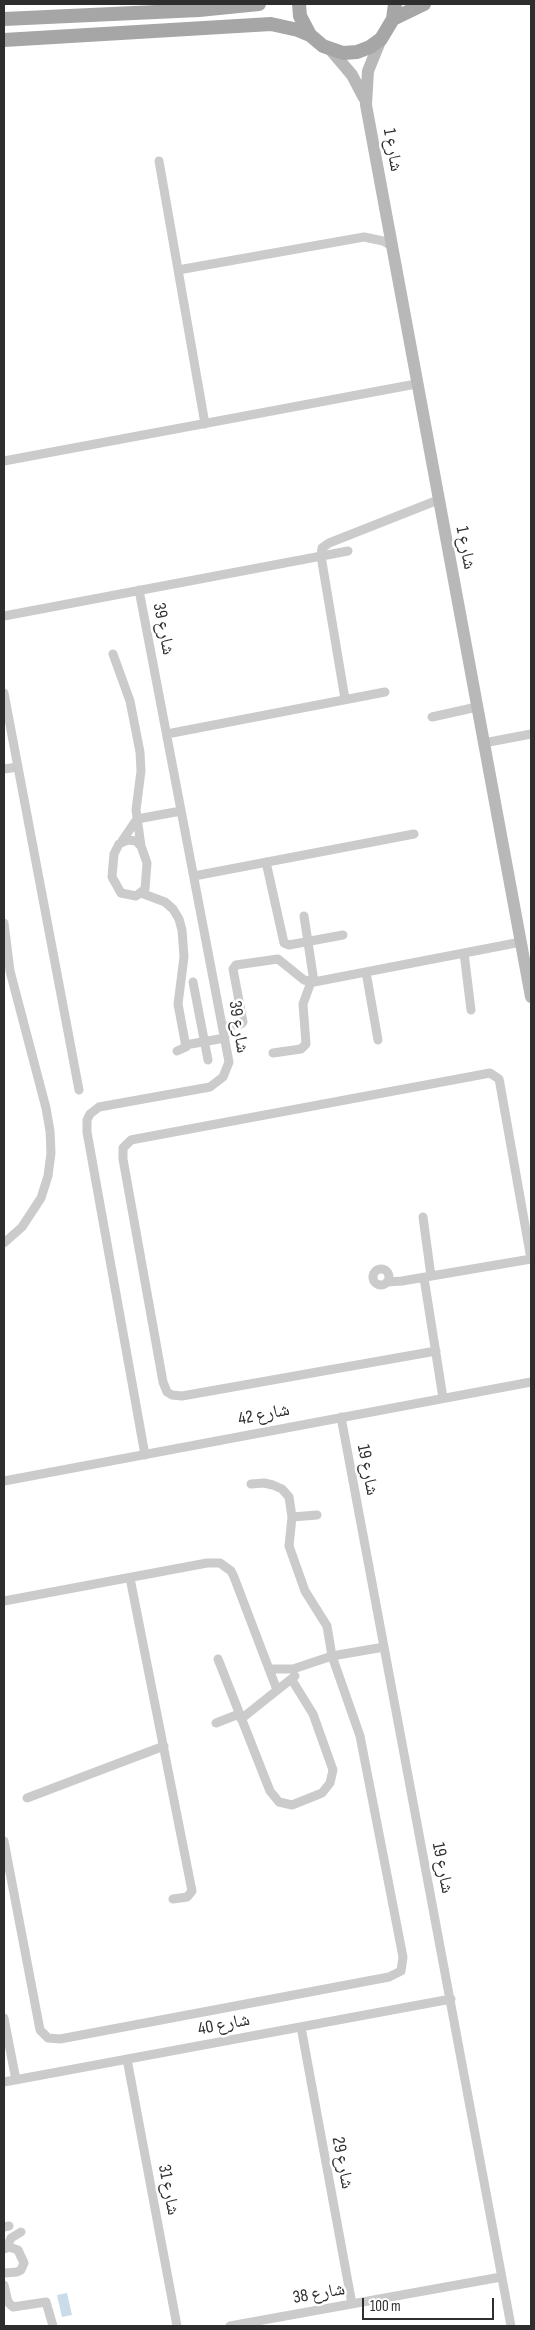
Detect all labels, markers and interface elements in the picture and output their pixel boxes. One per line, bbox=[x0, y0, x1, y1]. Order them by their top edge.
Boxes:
street label: شارع 1 bbox=[378, 127, 406, 173]
street label: شارع 1 bbox=[450, 525, 480, 571]
street label: شارع 39 bbox=[147, 601, 179, 657]
street label: شارع 39 bbox=[223, 999, 253, 1055]
street label: شارع 42 bbox=[236, 1399, 292, 1431]
street label: شارع 19 bbox=[351, 1443, 383, 1497]
street label: شارع 19 bbox=[426, 1841, 458, 1895]
street label: شارع 40 bbox=[196, 2009, 252, 2041]
street label: شارع 29 bbox=[326, 2135, 358, 2191]
street label: شارع 31 bbox=[153, 2163, 183, 2217]
street label: شارع 38 bbox=[291, 2279, 347, 2309]
scale bar bbox=[365, 2288, 498, 2320]
text: 100 m bbox=[370, 2297, 401, 2316]

